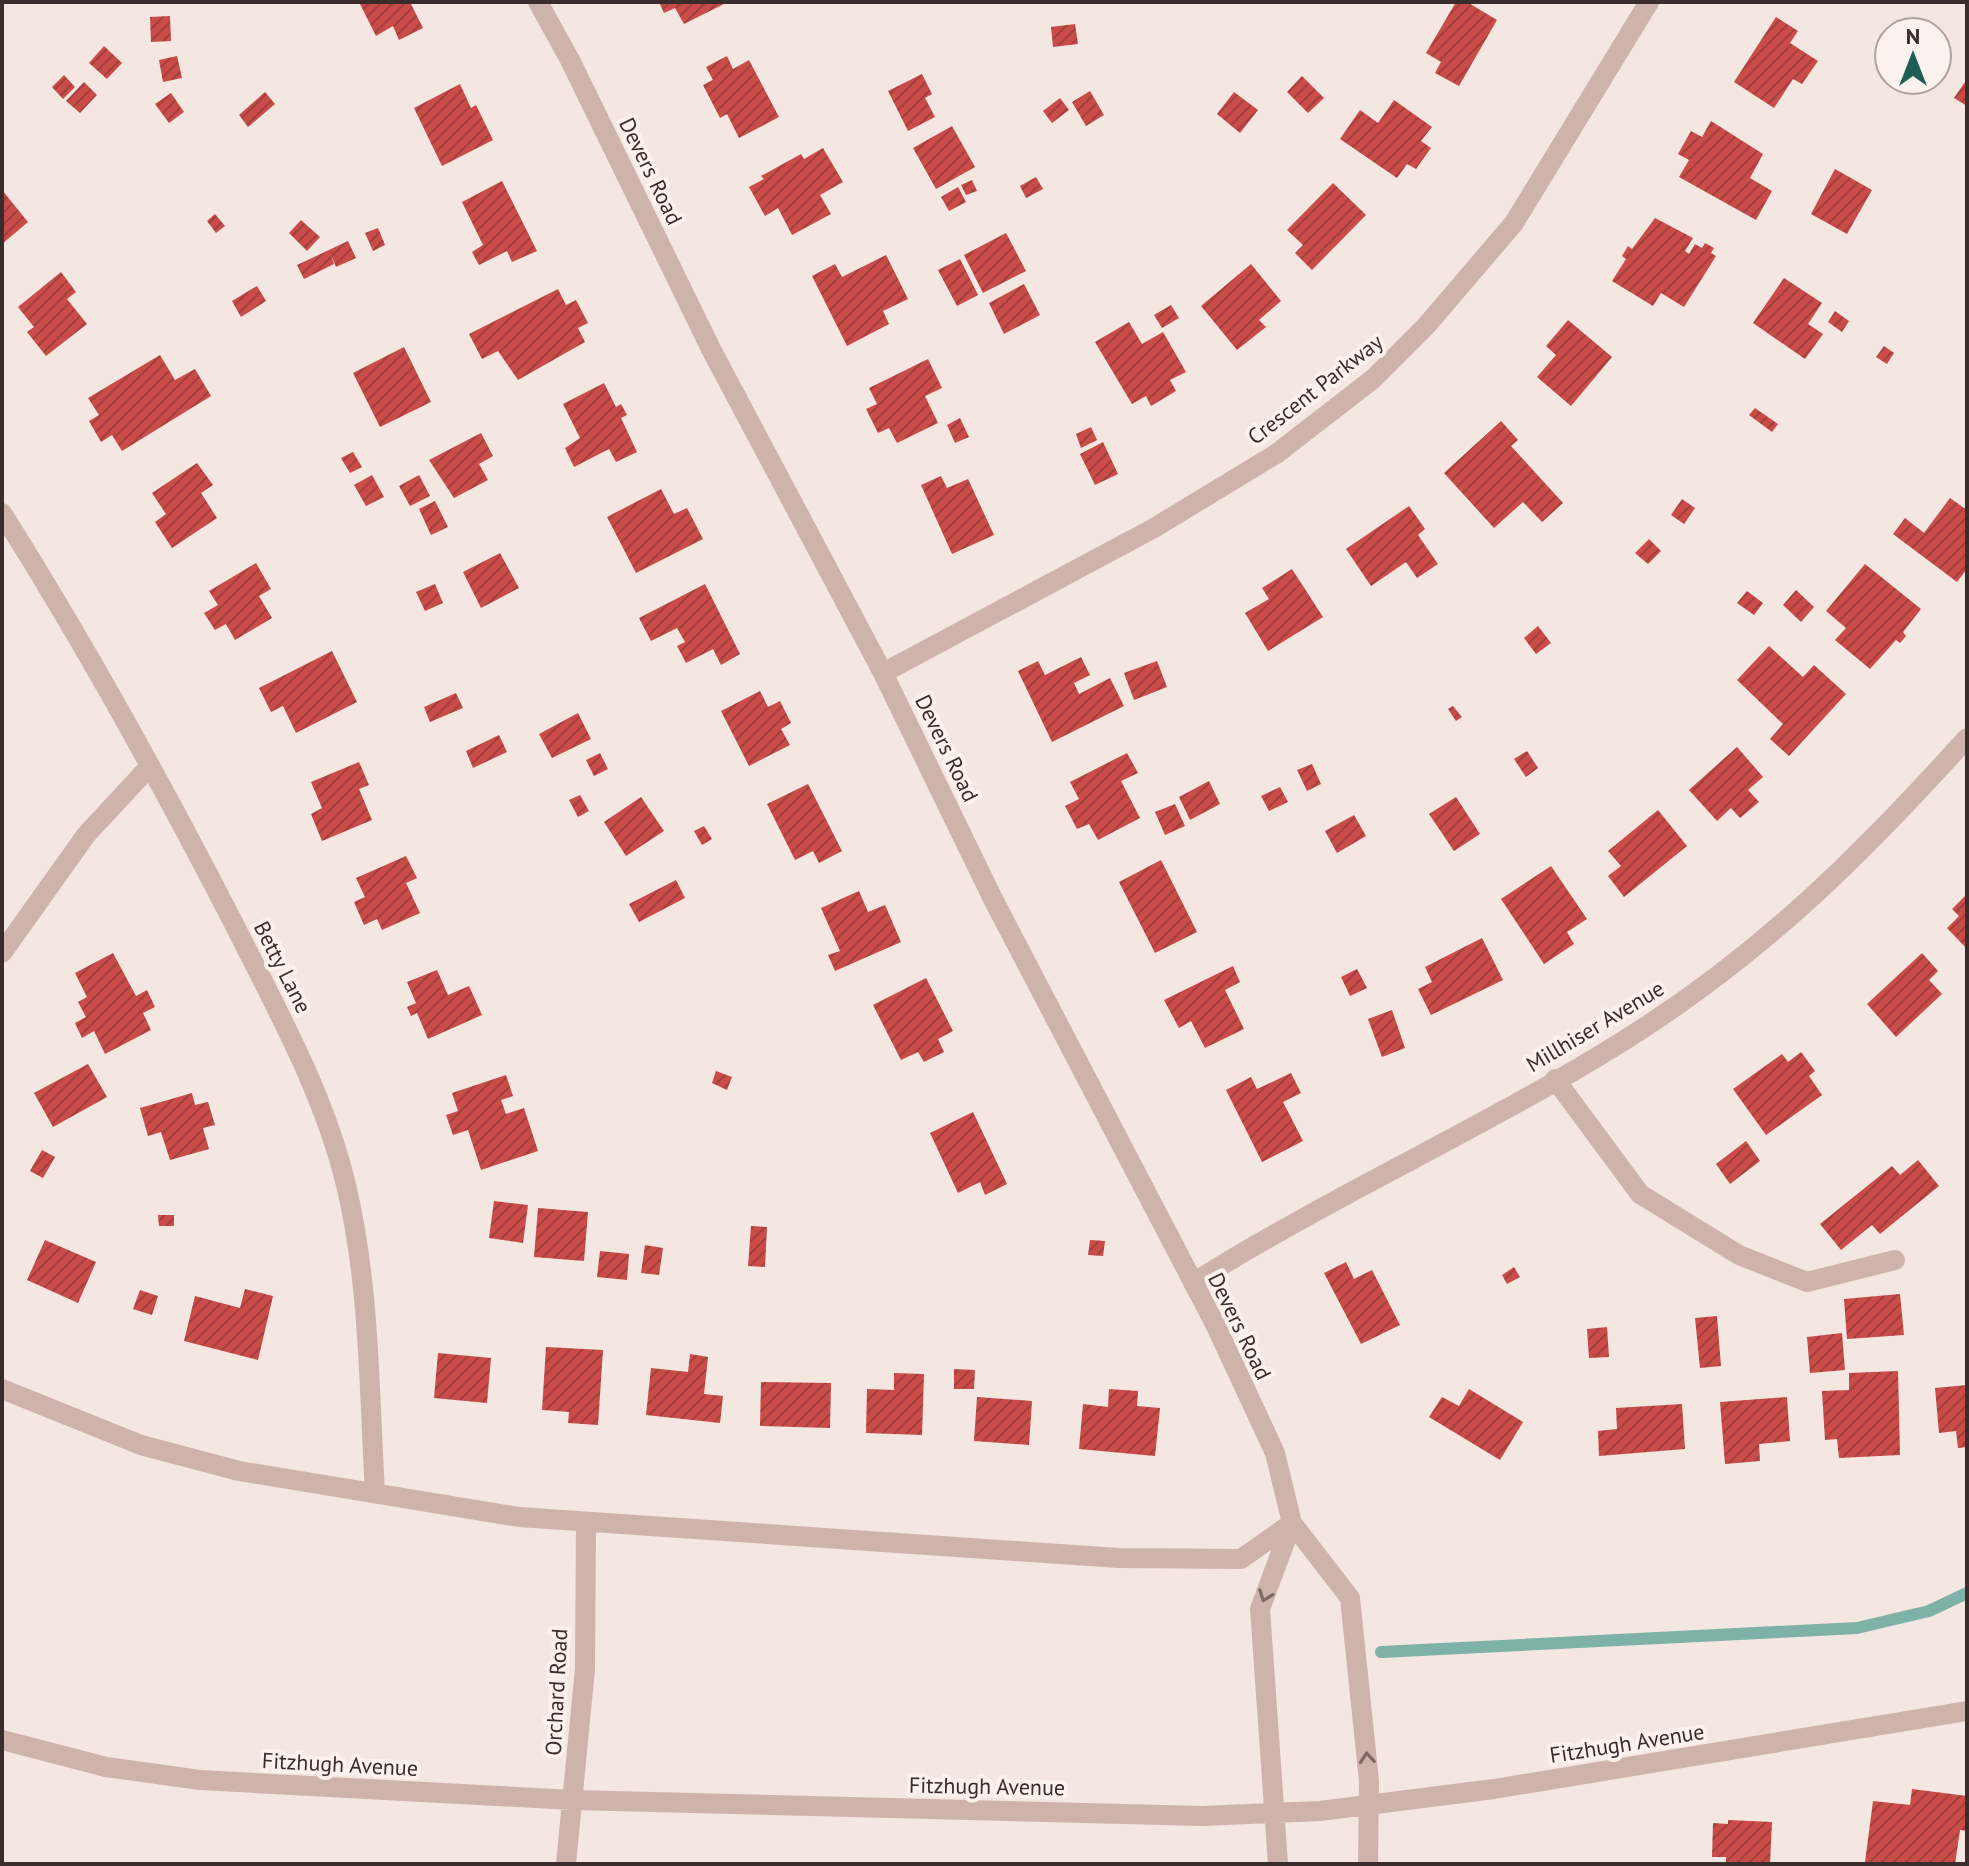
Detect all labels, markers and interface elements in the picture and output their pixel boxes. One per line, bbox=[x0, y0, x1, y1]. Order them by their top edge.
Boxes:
north arrow bbox=[1873, 16, 1953, 96]
text: N bbox=[1906, 22, 1920, 50]
street label: Devers Road bbox=[613, 113, 689, 229]
street label: Crescent Parkway bbox=[1242, 327, 1389, 450]
street label: Devers Road bbox=[909, 690, 985, 806]
street label: Betty Lane bbox=[248, 916, 318, 1018]
street label: Millhiser Avenue bbox=[1521, 974, 1669, 1078]
street label: Devers Road bbox=[1202, 1268, 1278, 1384]
one-way arrow bbox=[1258, 1588, 1275, 1602]
street label: Orchard Road bbox=[539, 1628, 573, 1756]
street label: Fitzhugh Avenue bbox=[1548, 1717, 1706, 1769]
street label: Fitzhugh Avenue bbox=[261, 1746, 419, 1782]
one-way arrow bbox=[1359, 1751, 1376, 1764]
street label: Fitzhugh Avenue bbox=[909, 1771, 1065, 1801]

